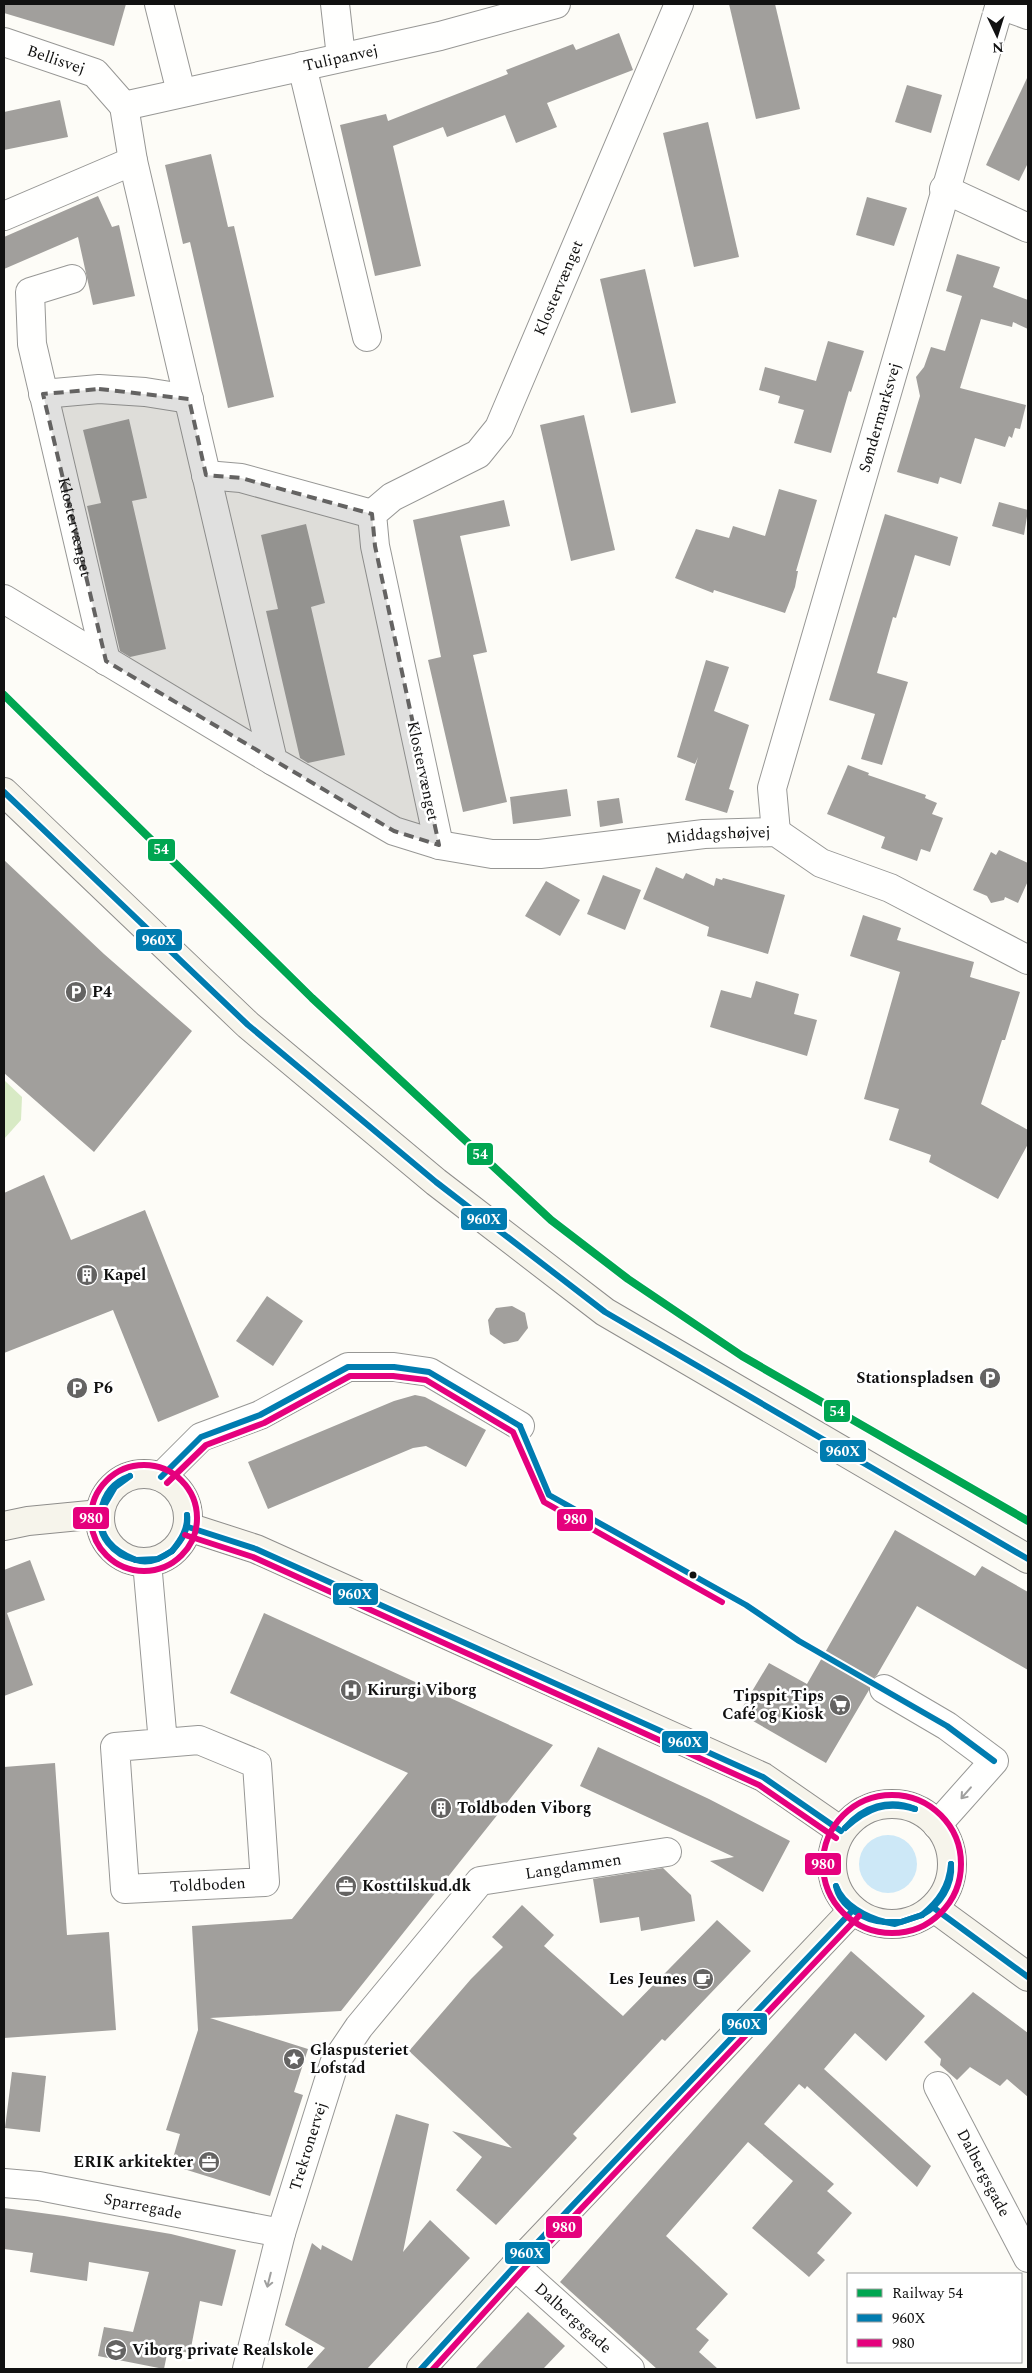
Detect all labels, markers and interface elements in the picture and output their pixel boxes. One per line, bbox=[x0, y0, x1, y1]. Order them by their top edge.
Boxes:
north arrow bbox=[972, 10, 1022, 60]
text: N bbox=[991, 37, 1004, 58]
street label: Tulipanvej bbox=[301, 38, 380, 78]
street label: Bellisvej bbox=[24, 39, 88, 81]
street label: Klostervænget bbox=[528, 236, 590, 339]
street label: Søndermarksvej bbox=[852, 360, 907, 475]
street label: Klostervænget bbox=[51, 475, 98, 580]
street label: Klostervænget bbox=[401, 719, 445, 824]
street label: Middagshøjvej bbox=[665, 820, 771, 851]
line badge: 54 bbox=[147, 838, 176, 862]
text: 54 bbox=[153, 839, 169, 860]
line badge: 960X bbox=[135, 928, 183, 952]
text: 960X bbox=[142, 930, 176, 951]
parking icon: P4 bbox=[64, 980, 88, 1004]
place label: P4 bbox=[92, 980, 112, 1004]
line badge: 54 bbox=[466, 1142, 494, 1166]
text: 54 bbox=[472, 1144, 488, 1165]
line badge: 960X bbox=[460, 1207, 508, 1231]
text: 960X bbox=[467, 1209, 501, 1230]
building icon: Kapel bbox=[75, 1263, 99, 1287]
place label: Kapel bbox=[103, 1263, 146, 1287]
place label: Stationspladsen bbox=[856, 1366, 974, 1390]
parking icon: Stationspladsen bbox=[978, 1366, 1002, 1390]
parking icon: P6 bbox=[65, 1376, 89, 1400]
place label: P6 bbox=[93, 1376, 113, 1400]
line badge: 54 bbox=[823, 1399, 851, 1423]
text: 54 bbox=[829, 1401, 845, 1422]
line badge: 960X bbox=[819, 1439, 867, 1463]
text: 960X bbox=[826, 1441, 860, 1462]
line badge: 980 bbox=[72, 1506, 110, 1530]
text: 980 bbox=[79, 1508, 103, 1529]
line badge: 980 bbox=[556, 1508, 594, 1532]
text: 980 bbox=[563, 1509, 587, 1530]
unlabelled marker bbox=[688, 1570, 698, 1580]
line badge: 960X bbox=[332, 1582, 379, 1606]
text: 960X bbox=[338, 1584, 372, 1605]
hospital icon: Kirurgi Viborg bbox=[339, 1678, 363, 1702]
place label: Kirurgi Viborg bbox=[367, 1678, 477, 1702]
place label: Tipspit Tips Café og Kiosk bbox=[722, 1684, 824, 1726]
supermarket icon: Tipspit Tips Café og Kiosk bbox=[828, 1693, 852, 1717]
line badge: 960X bbox=[661, 1730, 709, 1754]
text: 960X bbox=[668, 1732, 702, 1753]
one-way arrow bbox=[960, 1786, 971, 1799]
building icon: Toldboden Viborg bbox=[429, 1796, 453, 1820]
place label: Toldboden Viborg bbox=[457, 1796, 591, 1820]
street label: Langdammen bbox=[523, 1847, 623, 1886]
line badge: 980 bbox=[804, 1852, 842, 1876]
text: 980 bbox=[811, 1854, 835, 1875]
street label: Toldboden bbox=[169, 1871, 246, 1899]
office icon: Kosttilskud.dk bbox=[334, 1874, 358, 1898]
place label: Kosttilskud.dk bbox=[362, 1874, 471, 1898]
place label: Les Jeunes bbox=[609, 1967, 687, 1991]
cafe icon: Les Jeunes bbox=[691, 1967, 715, 1991]
line badge: 960X bbox=[721, 2012, 768, 2036]
text: 960X bbox=[727, 2014, 761, 2035]
place label: Glaspusteriet Lofstad bbox=[310, 2038, 409, 2080]
place icon: Glaspusteriet Lofstad bbox=[282, 2047, 306, 2071]
street label: Trekronervej bbox=[283, 2099, 333, 2194]
street label: Dalbergsgade bbox=[950, 2125, 1016, 2221]
place label: ERIK arkitekter bbox=[73, 2150, 193, 2174]
office icon: ERIK arkitekter bbox=[197, 2150, 221, 2174]
street label: Sparregade bbox=[102, 2187, 184, 2226]
line badge: 980 bbox=[545, 2215, 583, 2239]
text: 980 bbox=[552, 2217, 576, 2238]
line badge: 960X bbox=[504, 2241, 551, 2265]
text: 960X bbox=[510, 2243, 544, 2264]
one-way arrow bbox=[264, 2272, 274, 2288]
legend bbox=[847, 2273, 1022, 2363]
street label: Dalbergsgade bbox=[529, 2277, 617, 2359]
text: Railway 54 bbox=[892, 2282, 964, 2305]
text: 960X bbox=[892, 2307, 926, 2330]
text: 980 bbox=[892, 2332, 915, 2355]
school or university icon: Viborg private Realskole bbox=[104, 2338, 128, 2362]
place label: Viborg private Realskole bbox=[132, 2338, 314, 2362]

